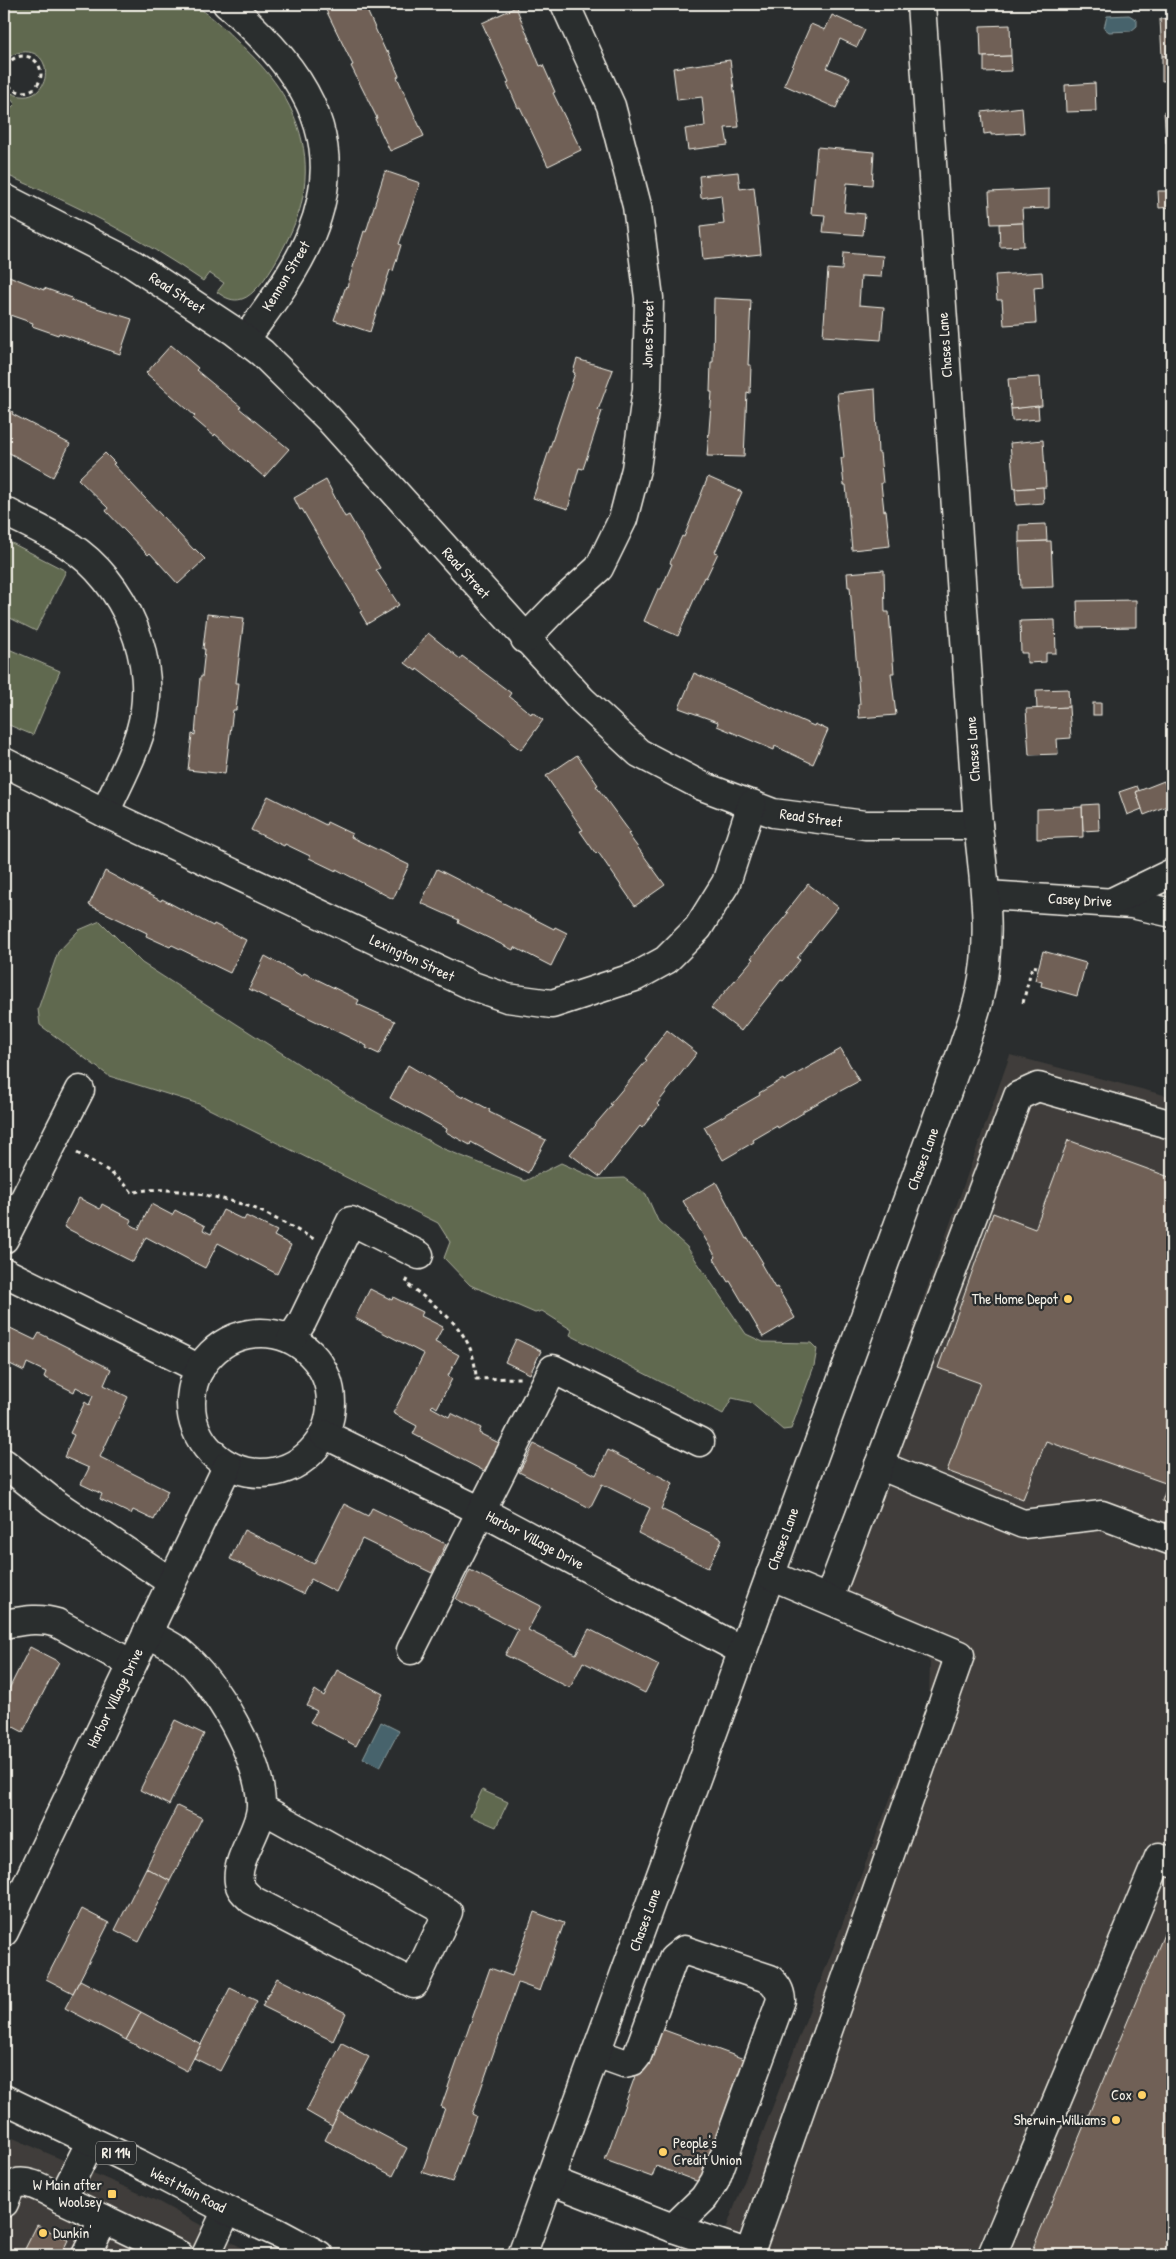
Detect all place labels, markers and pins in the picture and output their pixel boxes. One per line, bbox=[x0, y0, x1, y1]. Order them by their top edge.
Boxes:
place label: The Home Depot bbox=[972, 1288, 1059, 1309]
marker: The Home Depot bbox=[1062, 1293, 1074, 1305]
place label: Cox bbox=[1111, 2084, 1132, 2105]
marker: Cox bbox=[1136, 2089, 1148, 2101]
place label: Sherwin-Williams bbox=[1014, 2109, 1106, 2130]
marker: Sherwin-Williams bbox=[1110, 2114, 1122, 2126]
place label: People's Credit Union bbox=[673, 2132, 742, 2170]
marker: People's Credit Union bbox=[657, 2146, 669, 2158]
place label: W Main after Woolsey bbox=[33, 2174, 102, 2212]
marker: W Main after Woolsey bbox=[106, 2188, 118, 2200]
place label: Dunkin' bbox=[53, 2222, 92, 2243]
marker: Dunkin' bbox=[37, 2227, 49, 2239]

